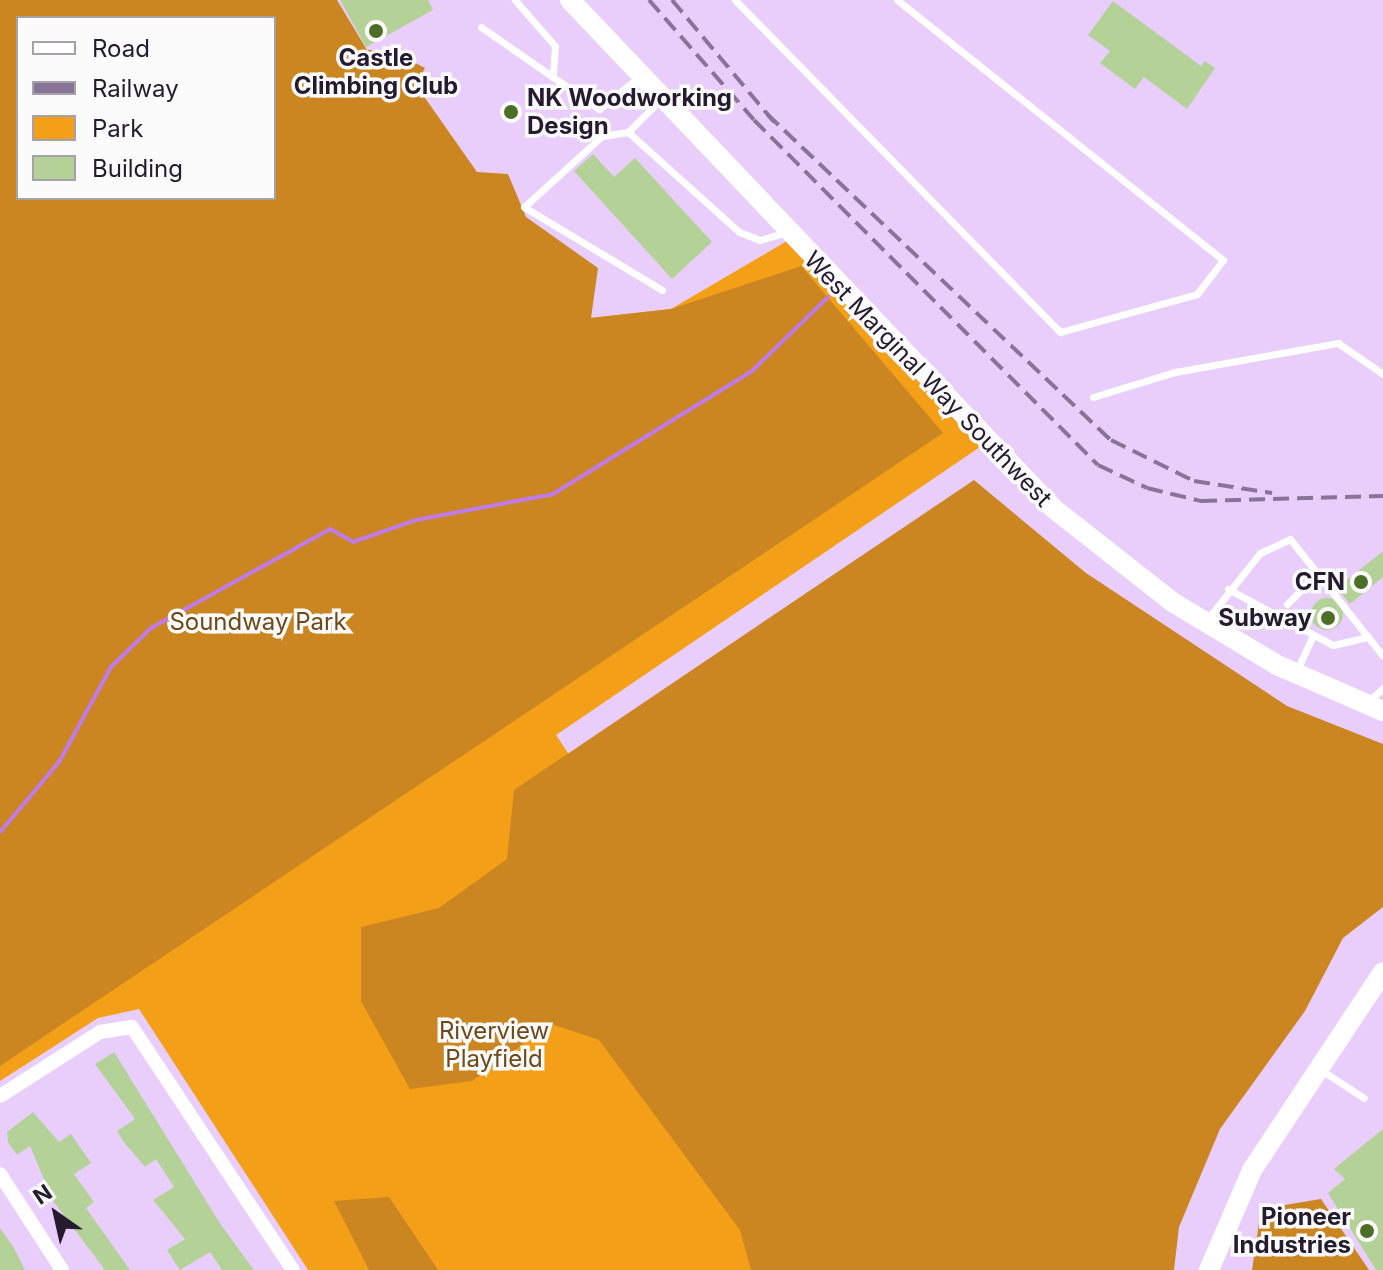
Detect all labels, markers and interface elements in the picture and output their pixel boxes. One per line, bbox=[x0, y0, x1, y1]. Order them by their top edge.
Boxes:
legend bbox=[16, 16, 276, 200]
marker: Castle Climbing Club bbox=[367, 22, 385, 40]
text: Road bbox=[92, 34, 150, 63]
place label: Castle Climbing Club bbox=[294, 44, 458, 100]
text: Railway bbox=[92, 74, 179, 103]
place label: NK Woodworking Design bbox=[527, 84, 732, 140]
marker: NK Woodworking Design bbox=[502, 103, 520, 121]
text: Park bbox=[92, 114, 143, 143]
text: Building bbox=[92, 154, 183, 183]
street label: West Marginal Way Southwest bbox=[798, 245, 1058, 513]
place label: CFN bbox=[1295, 568, 1345, 596]
marker: CFN bbox=[1352, 573, 1370, 591]
place label: Subway bbox=[1218, 604, 1312, 632]
park label: Soundway Park bbox=[169, 608, 347, 636]
marker: Subway bbox=[1319, 609, 1337, 627]
park label: Riverview Playfield bbox=[439, 1017, 549, 1073]
north arrow bbox=[16, 1174, 96, 1254]
text: N bbox=[28, 1179, 57, 1210]
place label: Pioneer Industries bbox=[1233, 1203, 1351, 1259]
marker: Pioneer Industries bbox=[1358, 1222, 1376, 1240]

